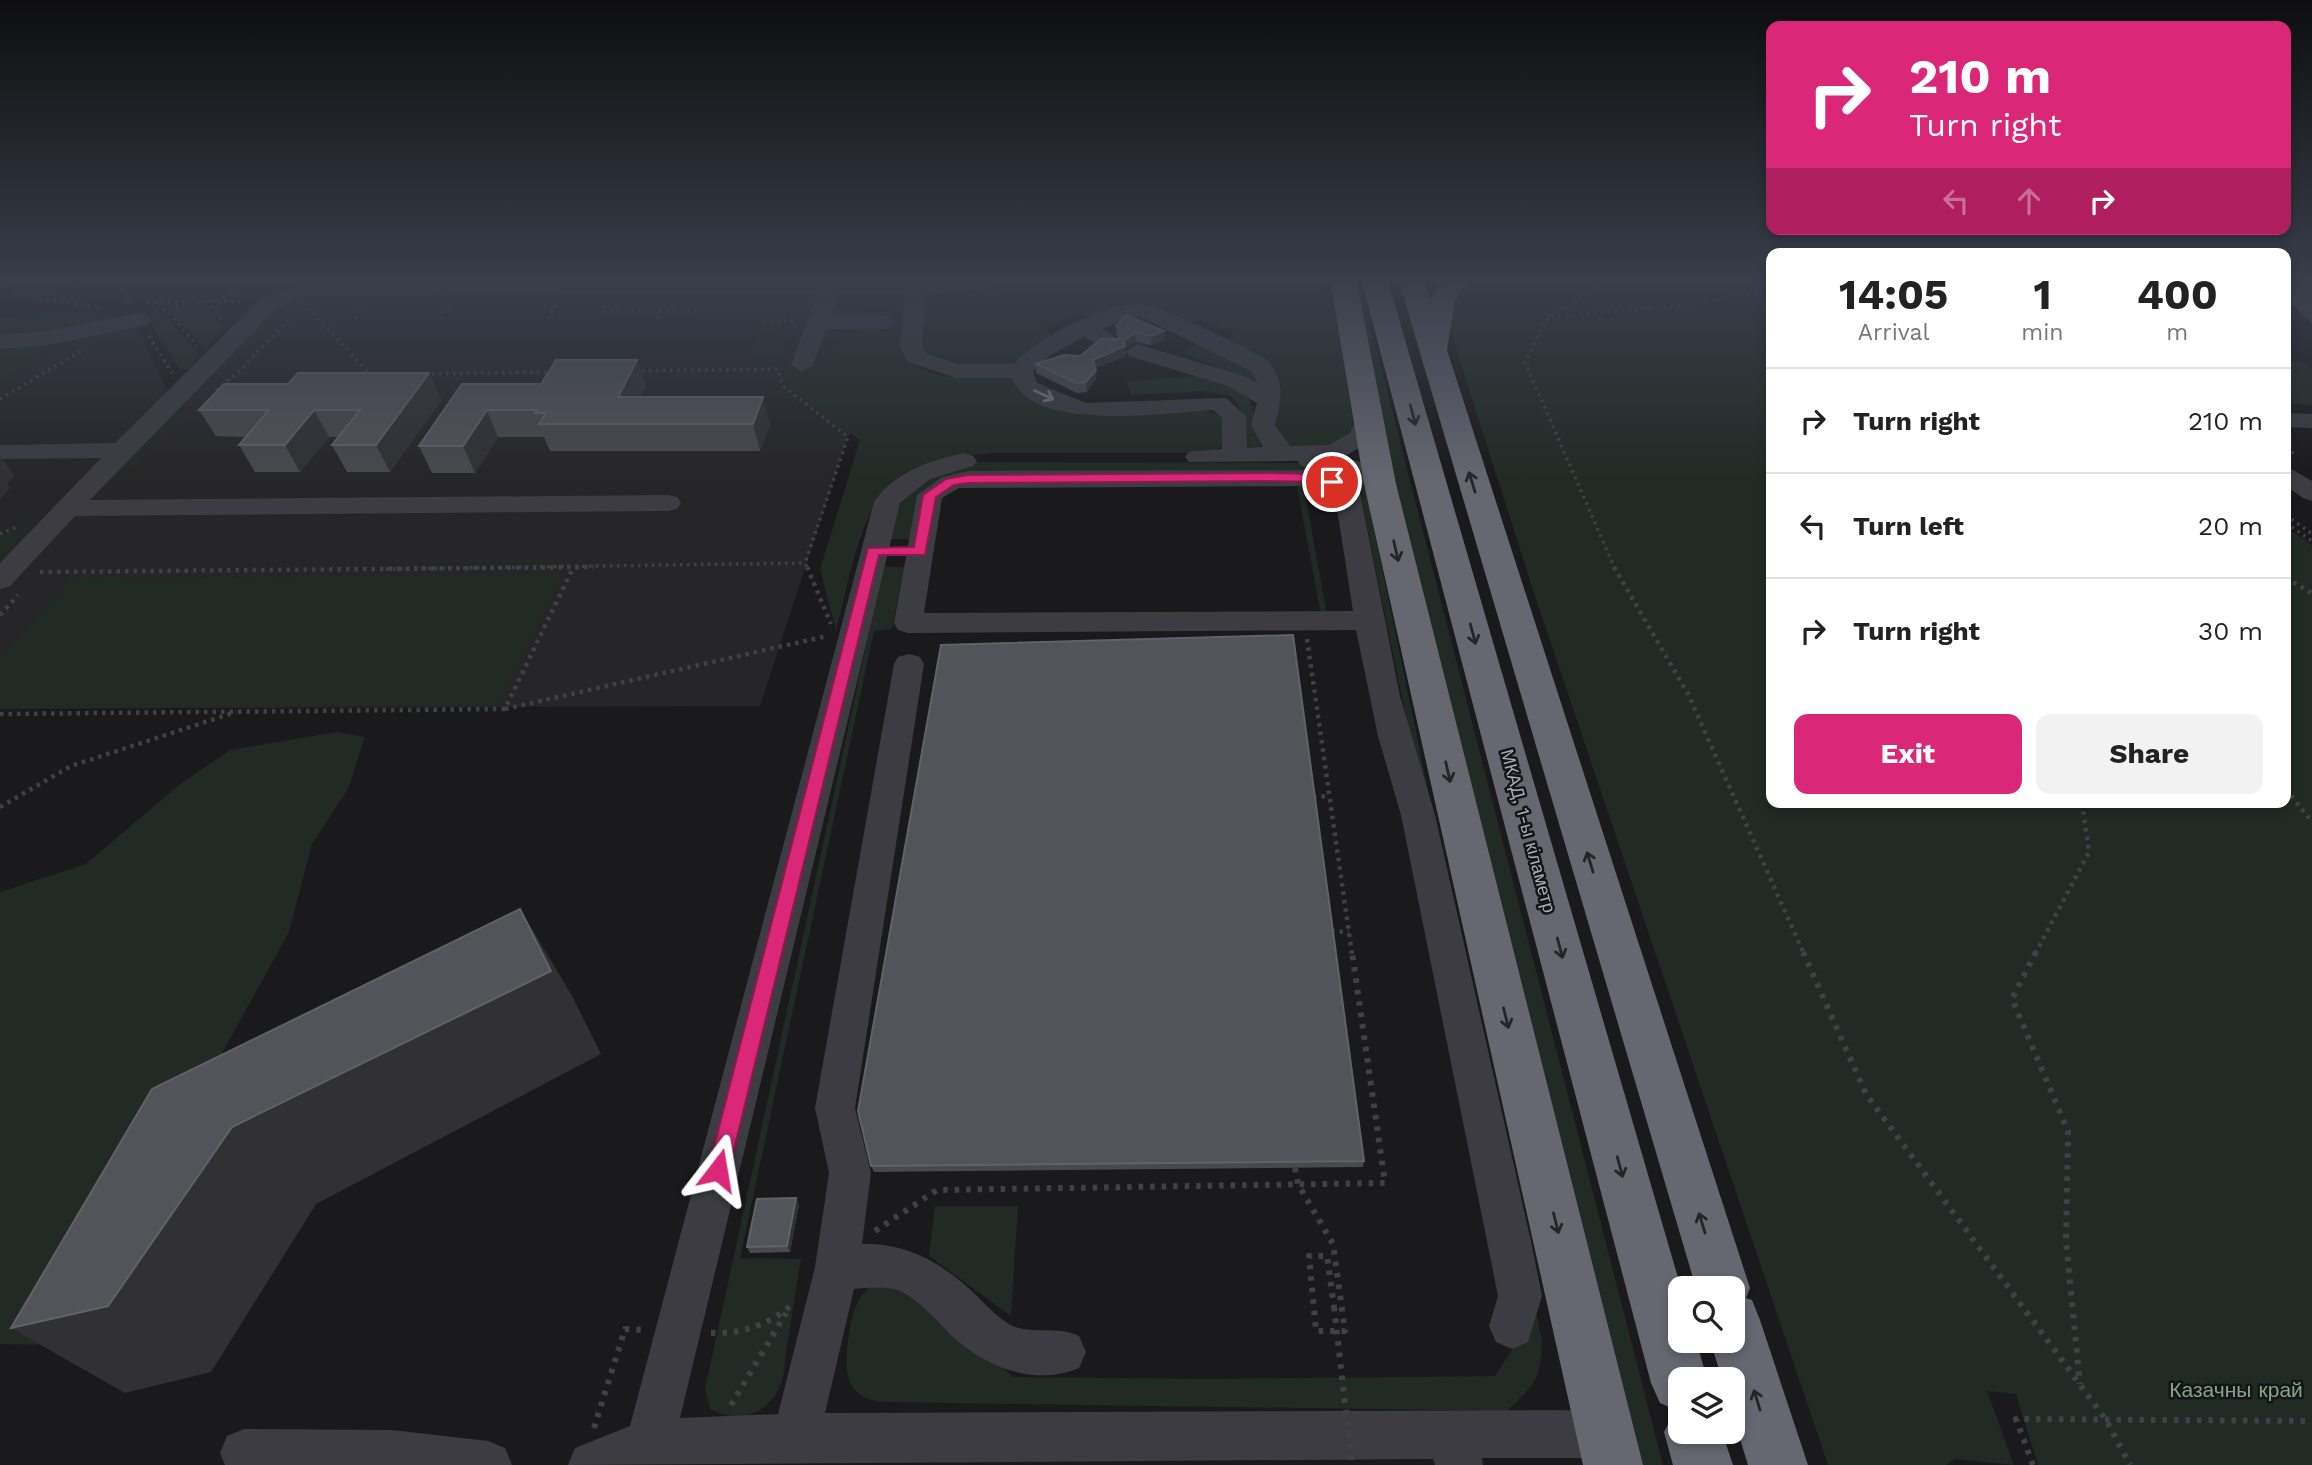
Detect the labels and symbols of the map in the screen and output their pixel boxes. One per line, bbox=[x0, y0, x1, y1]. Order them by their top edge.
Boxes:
one-way arrow bbox=[1033, 389, 1054, 402]
one-way arrow bbox=[1407, 403, 1420, 425]
pin bbox=[1302, 452, 1362, 512]
one-way arrow bbox=[1464, 471, 1477, 493]
one-way arrow bbox=[1390, 539, 1403, 562]
one-way arrow bbox=[1468, 623, 1481, 645]
street label: МКАД, 1-ы кіламетр bbox=[1497, 747, 1560, 915]
one-way arrow bbox=[1442, 760, 1455, 783]
one-way arrow bbox=[1583, 852, 1596, 874]
one-way arrow bbox=[1554, 936, 1567, 959]
one-way arrow bbox=[1500, 1006, 1513, 1028]
position arrow bbox=[681, 1133, 755, 1207]
one-way arrow bbox=[1615, 1156, 1628, 1178]
one-way arrow bbox=[1550, 1211, 1563, 1234]
one-way arrow bbox=[1695, 1212, 1708, 1234]
park label: Казачны край bbox=[2169, 1377, 2303, 1402]
one-way arrow bbox=[1750, 1389, 1763, 1411]

